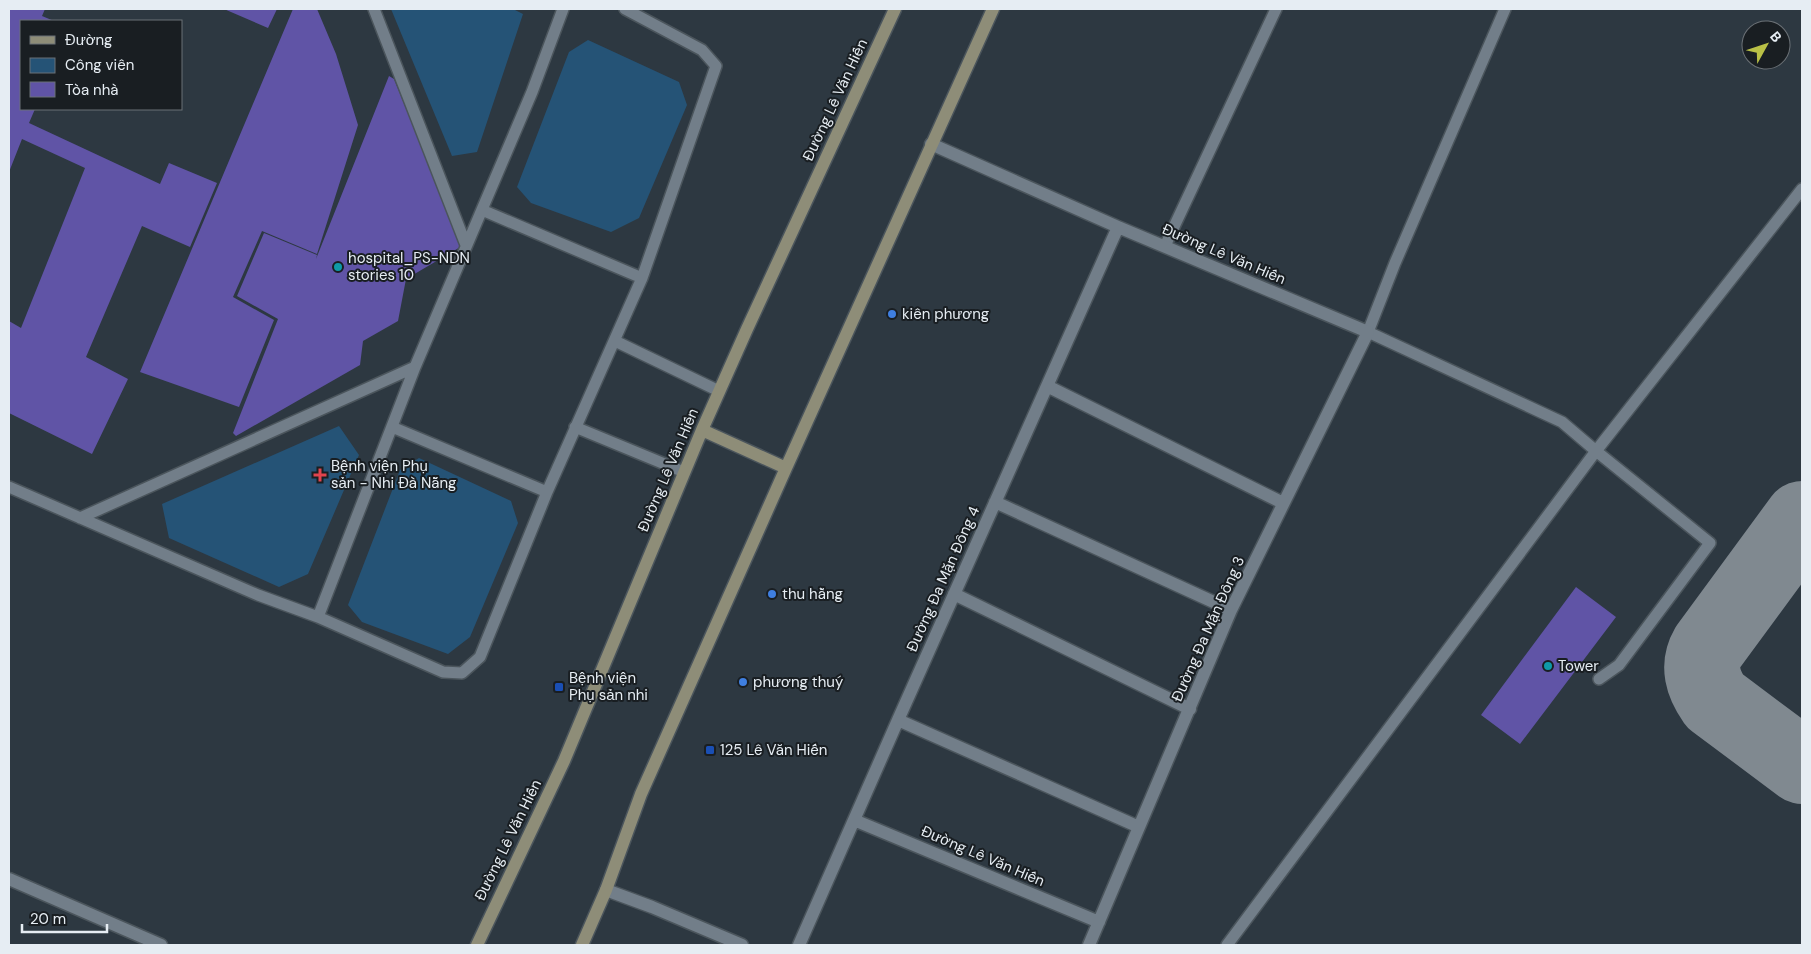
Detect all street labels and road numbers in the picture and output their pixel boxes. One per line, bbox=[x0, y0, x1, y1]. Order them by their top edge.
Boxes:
street label: Đường Lê Văn Hiến bbox=[798, 36, 872, 164]
street label: Đường Lê Văn Hiến bbox=[1159, 219, 1289, 289]
street label: Đường Lê Văn Hiến bbox=[633, 405, 703, 535]
street label: Đường Đa Mặn Đông 4 bbox=[902, 503, 984, 655]
street label: Đường Đa Mặn Đông 3 bbox=[1167, 553, 1249, 705]
street label: Đường Lê Văn Hiến bbox=[470, 776, 546, 904]
street label: Đường Lê Văn Hiến bbox=[918, 821, 1048, 891]

